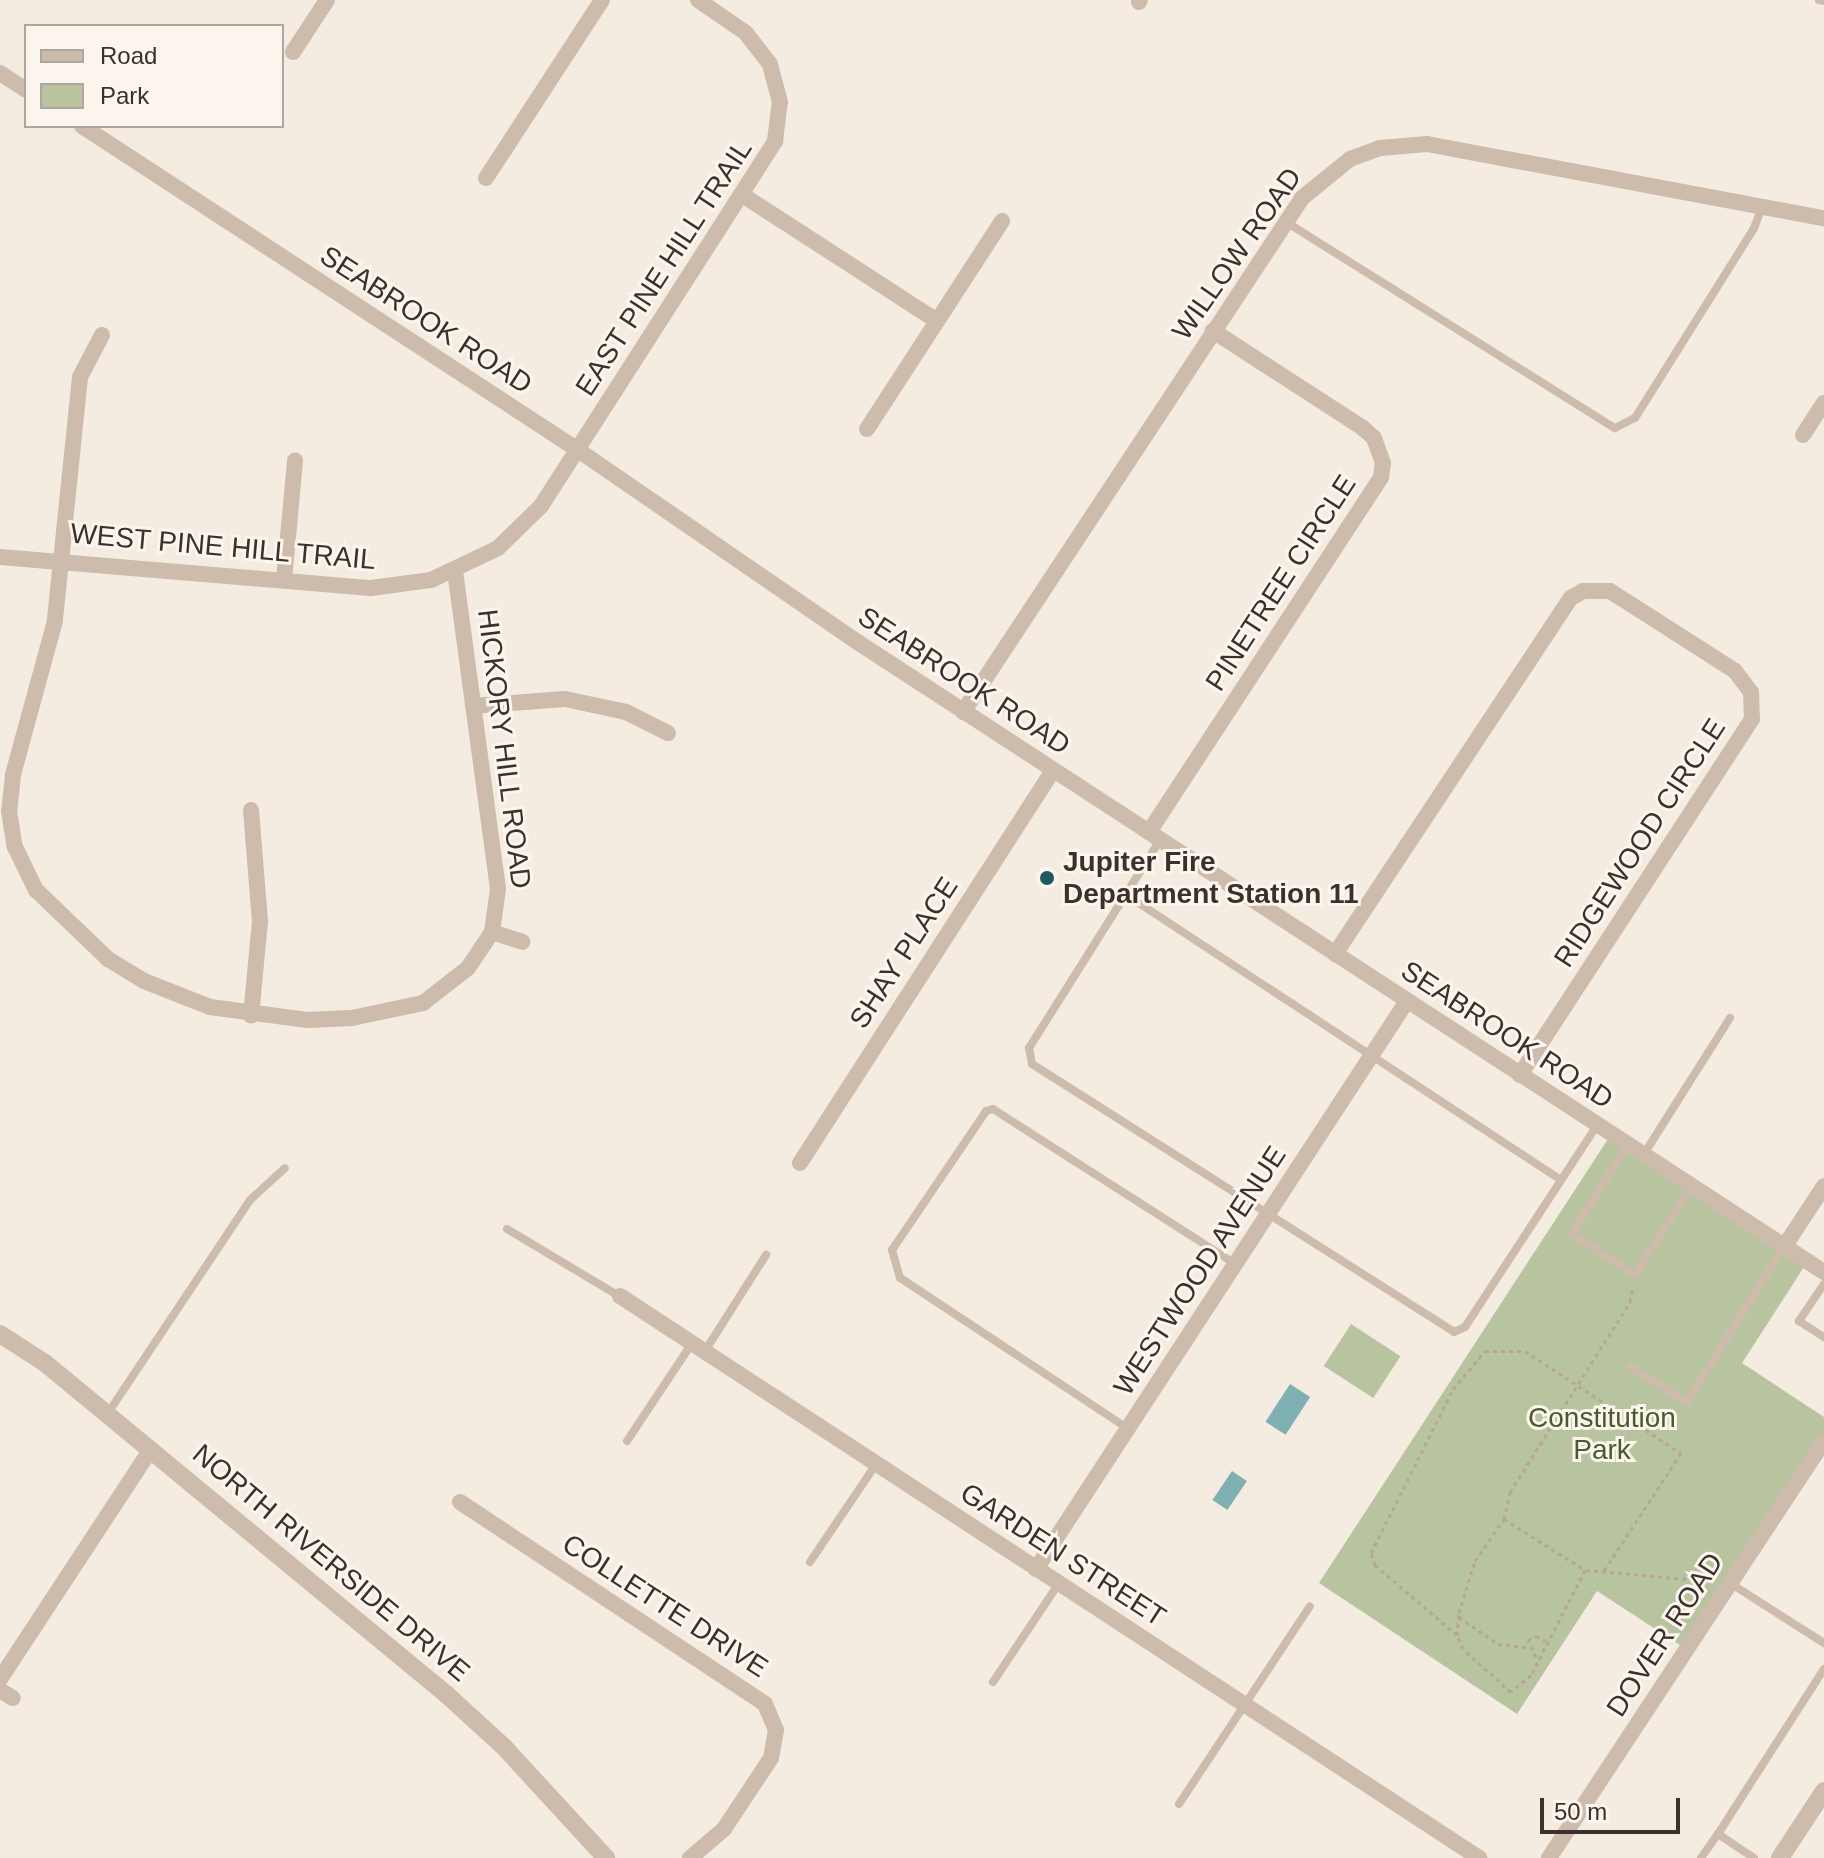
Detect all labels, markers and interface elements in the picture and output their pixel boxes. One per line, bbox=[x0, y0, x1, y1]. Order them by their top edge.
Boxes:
legend bbox=[24, 24, 284, 128]
text: Road bbox=[100, 42, 157, 69]
text: Park bbox=[100, 82, 149, 109]
street label: EAST PINE HILL TRAIL bbox=[568, 133, 760, 403]
street label: WILLOW ROAD bbox=[1165, 162, 1309, 346]
street label: SEABROOK ROAD bbox=[314, 239, 538, 401]
street label: PINETREE CIRCLE bbox=[1199, 469, 1363, 697]
street label: WEST PINE HILL TRAIL bbox=[68, 517, 378, 577]
street label: SEABROOK ROAD bbox=[852, 600, 1076, 762]
street label: HICKORY HILL ROAD bbox=[470, 607, 538, 891]
street label: RIDGEWOOD CIRCLE bbox=[1547, 713, 1733, 973]
place label: Jupiter Fire Department Station 11 bbox=[1063, 845, 1359, 911]
marker: Jupiter Fire Department Station 11 bbox=[1038, 869, 1056, 887]
street label: SHAY PLACE bbox=[843, 871, 965, 1035]
street label: SEABROOK ROAD bbox=[1395, 954, 1619, 1116]
street label: WESTWOOD AVENUE bbox=[1106, 1139, 1294, 1403]
park label: Constitution Park bbox=[1528, 1401, 1676, 1467]
street label: NORTH RIVERSIDE DRIVE bbox=[186, 1437, 476, 1689]
street label: GARDEN STREET bbox=[954, 1476, 1172, 1634]
street label: COLLETTE DRIVE bbox=[556, 1527, 774, 1685]
street label: DOVER ROAD bbox=[1600, 1547, 1730, 1723]
scale bar bbox=[1544, 1782, 1684, 1832]
text: 50 m bbox=[1554, 1798, 1607, 1825]

